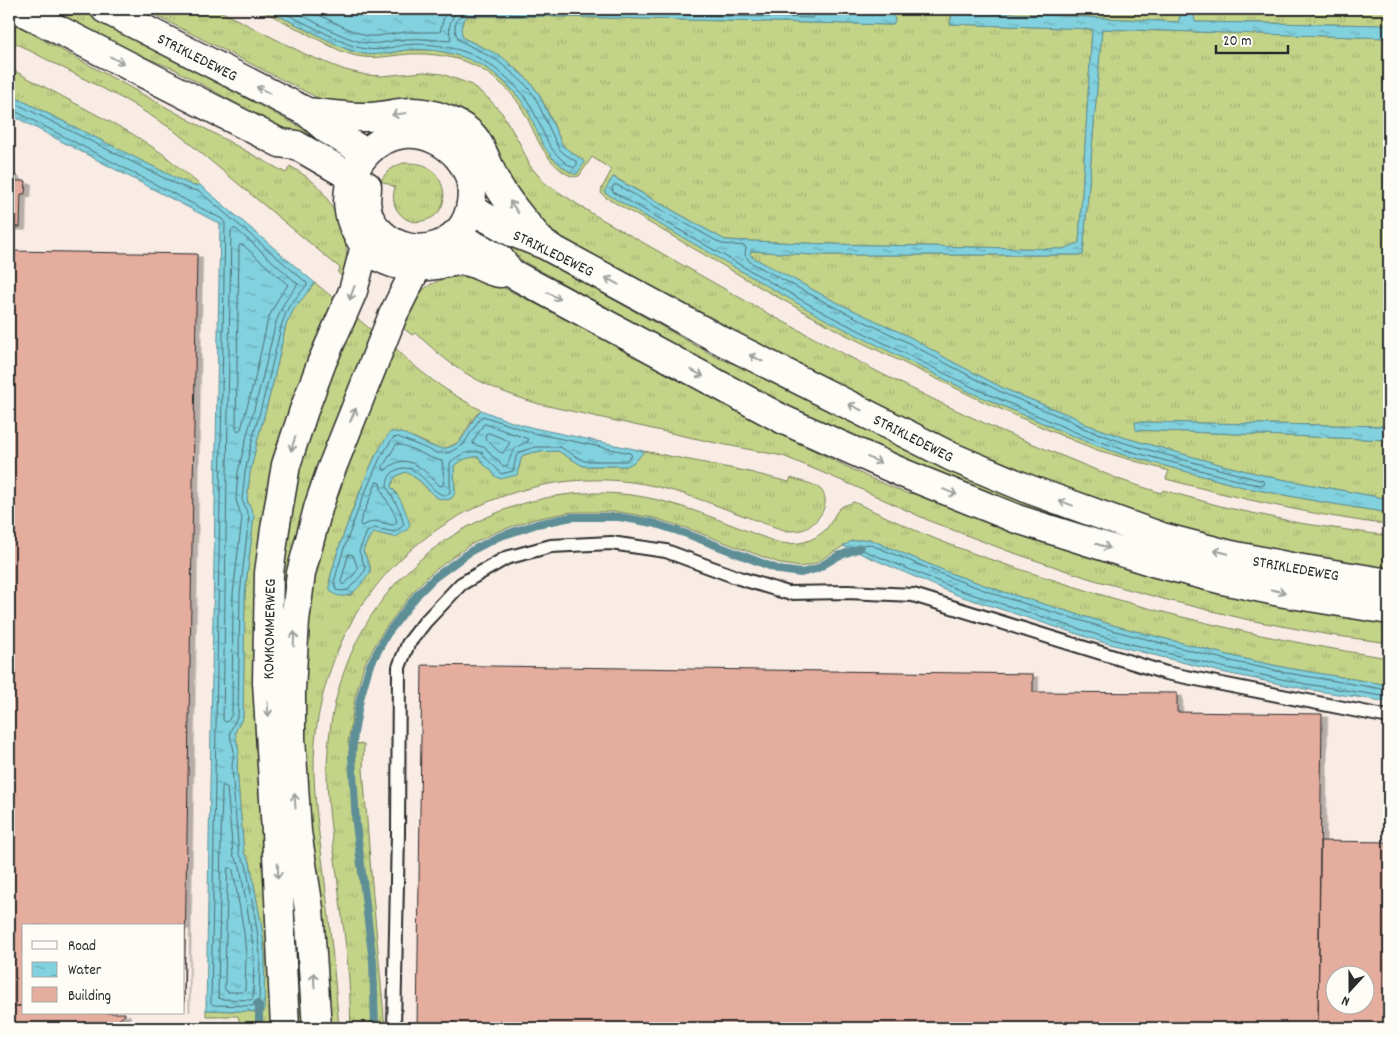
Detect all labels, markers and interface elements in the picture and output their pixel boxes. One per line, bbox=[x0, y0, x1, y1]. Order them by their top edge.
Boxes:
scale bar bbox=[1216, 22, 1288, 54]
street label: STRIKLEDEWEG bbox=[153, 28, 241, 88]
text: 20 m bbox=[1223, 31, 1251, 53]
one-way arrow bbox=[109, 56, 124, 65]
one-way arrow bbox=[256, 85, 271, 94]
one-way arrow bbox=[391, 109, 407, 119]
one-way arrow bbox=[509, 200, 519, 214]
street label: STRIKLEDEWEG bbox=[509, 225, 597, 284]
one-way arrow bbox=[605, 276, 620, 286]
one-way arrow bbox=[347, 284, 356, 300]
one-way arrow bbox=[546, 292, 561, 301]
one-way arrow bbox=[749, 352, 764, 362]
one-way arrow bbox=[689, 369, 704, 378]
one-way arrow bbox=[847, 402, 862, 412]
one-way arrow bbox=[348, 408, 358, 423]
street label: STRIKLEDEWEG bbox=[869, 409, 957, 469]
one-way arrow bbox=[288, 435, 297, 451]
one-way arrow bbox=[866, 456, 881, 466]
one-way arrow bbox=[942, 488, 957, 497]
one-way arrow bbox=[1059, 498, 1074, 507]
one-way arrow bbox=[1095, 542, 1111, 552]
one-way arrow bbox=[1213, 547, 1229, 556]
street label: STRIKLEDEWEG bbox=[1250, 551, 1341, 588]
street label: KOMKOMMERWEG bbox=[258, 578, 283, 680]
one-way arrow bbox=[1269, 587, 1285, 596]
one-way arrow bbox=[289, 631, 298, 647]
one-way arrow bbox=[264, 701, 273, 717]
one-way arrow bbox=[291, 793, 300, 809]
one-way arrow bbox=[273, 862, 283, 879]
legend bbox=[22, 924, 185, 1014]
text: Road bbox=[68, 936, 96, 958]
text: Water bbox=[68, 960, 102, 982]
north arrow bbox=[1326, 964, 1376, 1014]
one-way arrow bbox=[310, 972, 319, 988]
text: Building bbox=[68, 986, 111, 1008]
text: N bbox=[1339, 990, 1353, 1011]

